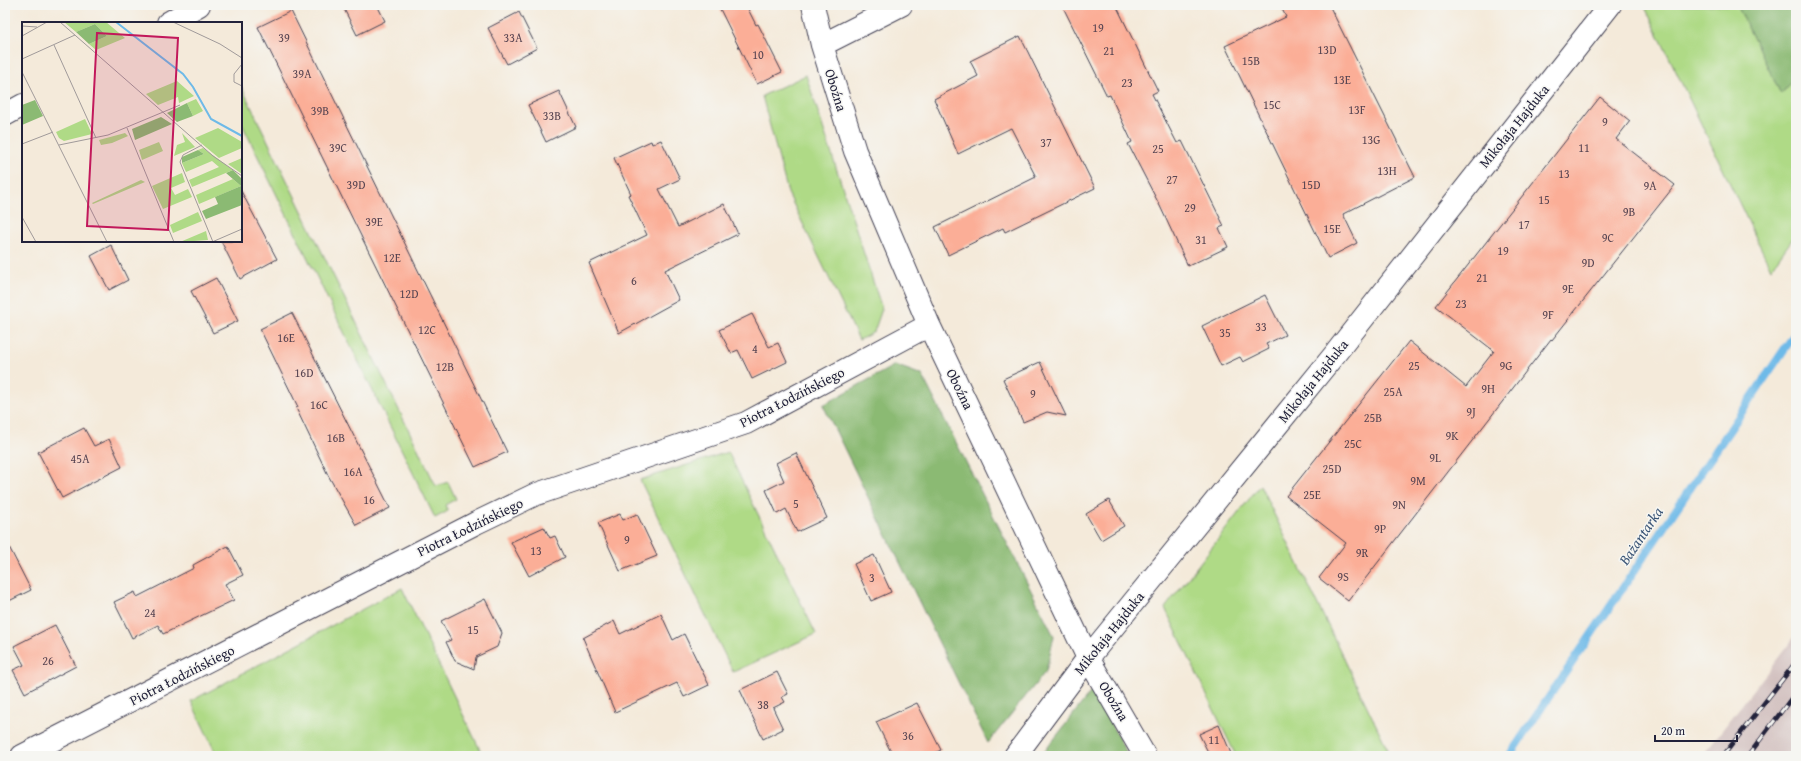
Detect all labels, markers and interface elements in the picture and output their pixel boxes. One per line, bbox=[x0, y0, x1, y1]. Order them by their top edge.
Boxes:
house number: 19 bbox=[1092, 19, 1104, 36]
inset map bbox=[22, 22, 242, 242]
house number: 39 bbox=[278, 29, 290, 46]
house number: 33A bbox=[504, 29, 523, 46]
house number: 13D bbox=[1318, 41, 1336, 58]
house number: 21 bbox=[1103, 42, 1115, 59]
house number: 10 bbox=[752, 46, 764, 63]
house number: 15B bbox=[1242, 52, 1260, 69]
house number: 39A bbox=[293, 65, 312, 82]
street label: Oboźna bbox=[820, 66, 852, 114]
house number: 13E bbox=[1333, 71, 1351, 88]
house number: 23 bbox=[1121, 74, 1133, 91]
street label: Mikołaja Hajduka bbox=[1474, 80, 1554, 172]
house number: 15C bbox=[1263, 96, 1282, 113]
house number: 13F bbox=[1348, 101, 1366, 118]
house number: 39B bbox=[311, 102, 329, 119]
house number: 33B bbox=[543, 107, 561, 124]
house number: 9 bbox=[1602, 113, 1608, 130]
house number: 13G bbox=[1362, 131, 1380, 148]
house number: 37 bbox=[1040, 134, 1052, 151]
house number: 39C bbox=[329, 139, 348, 156]
house number: 11 bbox=[1578, 139, 1590, 156]
house number: 25 bbox=[1152, 140, 1164, 157]
house number: 13H bbox=[1377, 162, 1397, 179]
house number: 13 bbox=[1558, 165, 1570, 182]
house number: 27 bbox=[1166, 171, 1178, 188]
house number: 39D bbox=[347, 176, 365, 193]
house number: 15D bbox=[1302, 176, 1320, 193]
house number: 9A bbox=[1643, 177, 1657, 194]
house number: 15 bbox=[1538, 191, 1550, 208]
house number: 29 bbox=[1184, 199, 1196, 216]
house number: 9B bbox=[1623, 203, 1635, 220]
house number: 39E bbox=[365, 213, 383, 230]
house number: 17 bbox=[1518, 216, 1530, 233]
house number: 15E bbox=[1323, 220, 1341, 237]
house number: 9C bbox=[1602, 229, 1615, 246]
house number: 31 bbox=[1195, 231, 1207, 248]
house number: 19 bbox=[1497, 242, 1509, 259]
house number: 12E bbox=[383, 249, 401, 266]
house number: 9D bbox=[1581, 254, 1595, 271]
house number: 21 bbox=[1476, 269, 1488, 286]
house number: 6 bbox=[631, 272, 637, 289]
house number: 9E bbox=[1562, 280, 1574, 297]
house number: 12D bbox=[400, 285, 418, 302]
house number: 23 bbox=[1455, 295, 1467, 312]
house number: 9F bbox=[1542, 306, 1554, 323]
house number: 33 bbox=[1255, 318, 1267, 335]
house number: 12C bbox=[418, 321, 437, 338]
house number: 35 bbox=[1219, 324, 1231, 341]
house number: 16E bbox=[277, 329, 295, 346]
street label: Mikołaja Hajduka bbox=[1273, 335, 1353, 427]
house number: 4 bbox=[752, 340, 758, 357]
house number: 25 bbox=[1408, 357, 1420, 374]
house number: 9G bbox=[1500, 357, 1512, 374]
house number: 12B bbox=[436, 358, 454, 375]
street label: Piotra Łodzińskiego bbox=[736, 362, 848, 432]
house number: 16D bbox=[295, 364, 313, 381]
street label: Oboźna bbox=[941, 365, 979, 413]
house number: 9H bbox=[1481, 380, 1495, 397]
house number: 25A bbox=[1384, 383, 1403, 400]
house number: 9 bbox=[1030, 385, 1036, 402]
house number: 16C bbox=[310, 396, 329, 413]
house number: 9J bbox=[1466, 403, 1476, 420]
house number: 25B bbox=[1364, 409, 1382, 426]
house number: 9K bbox=[1446, 427, 1459, 444]
house number: 16B bbox=[327, 429, 345, 446]
house number: 25C bbox=[1344, 435, 1363, 452]
house number: 9L bbox=[1429, 449, 1441, 466]
house number: 45A bbox=[71, 450, 90, 467]
house number: 25D bbox=[1323, 460, 1341, 477]
house number: 16A bbox=[344, 463, 363, 480]
house number: 9M bbox=[1410, 472, 1426, 489]
house number: 25E bbox=[1303, 486, 1321, 503]
house number: 16 bbox=[363, 491, 375, 508]
street label: Piotra Łodzińskiego bbox=[414, 493, 526, 561]
house number: 5 bbox=[793, 495, 799, 512]
house number: 9N bbox=[1392, 496, 1406, 513]
water label: Bażantarka bbox=[1613, 503, 1668, 570]
house number: 9P bbox=[1374, 520, 1386, 537]
house number: 9 bbox=[624, 531, 630, 548]
house number: 13 bbox=[530, 542, 542, 559]
house number: 9R bbox=[1356, 544, 1368, 561]
house number: 9S bbox=[1337, 568, 1349, 585]
house number: 3 bbox=[869, 569, 875, 586]
street label: Mikołaja Hajduka bbox=[1069, 587, 1149, 679]
house number: 24 bbox=[144, 604, 156, 621]
house number: 15 bbox=[467, 621, 479, 638]
street label: Piotra Łodzińskiego bbox=[126, 640, 238, 710]
house number: 26 bbox=[42, 652, 54, 669]
street label: Oboźna bbox=[1094, 677, 1134, 725]
house number: 38 bbox=[757, 696, 769, 713]
scale bar bbox=[1655, 717, 1737, 743]
text: 20 m bbox=[1661, 722, 1685, 739]
house number: 36 bbox=[902, 727, 914, 744]
house number: 11 bbox=[1208, 731, 1220, 748]

